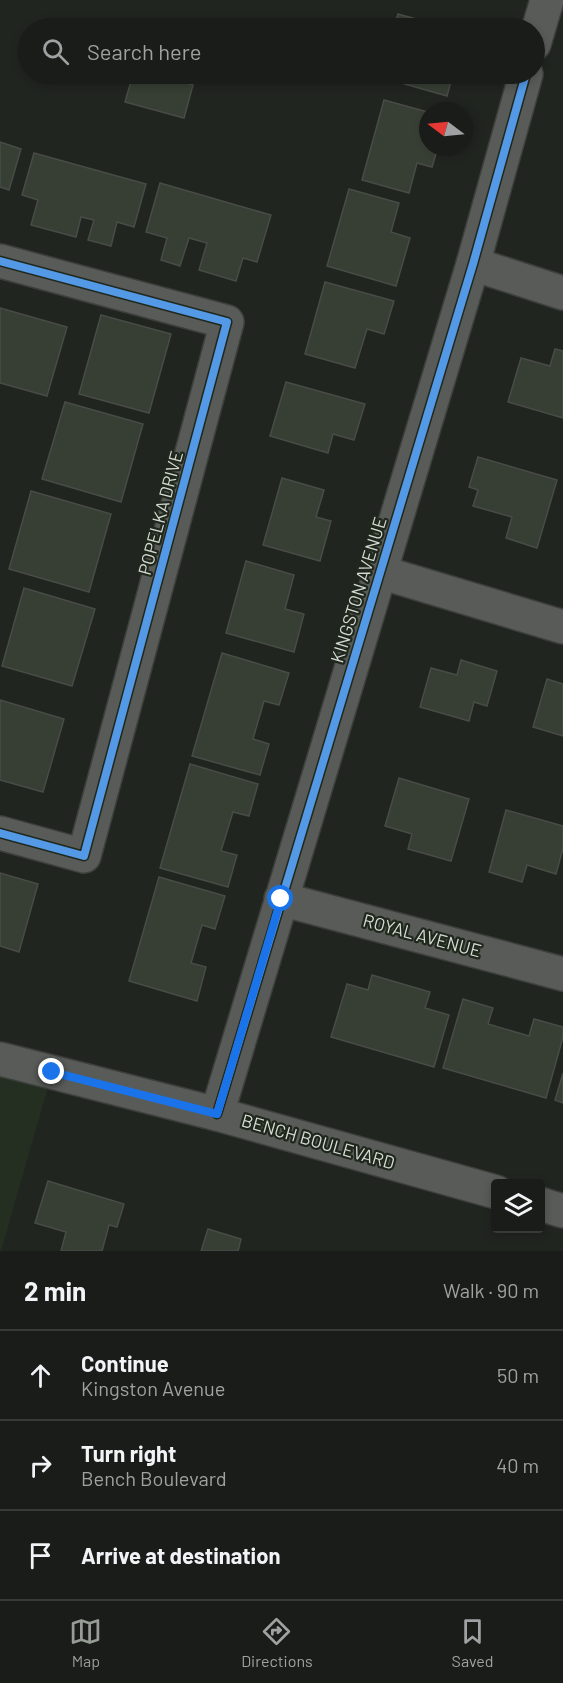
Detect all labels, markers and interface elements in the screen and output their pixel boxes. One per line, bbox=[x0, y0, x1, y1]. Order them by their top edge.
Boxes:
search box bbox=[18, 18, 545, 84]
icon: search bbox=[39, 35, 72, 68]
text: Search here bbox=[87, 38, 201, 64]
north arrow bbox=[419, 102, 473, 156]
street label: POPELKA DRIVE bbox=[133, 448, 187, 577]
street label: KINGSTON AVENUE bbox=[325, 514, 391, 665]
route start bbox=[267, 885, 293, 911]
street label: ROYAL AVENUE bbox=[361, 909, 484, 961]
route end bbox=[38, 1058, 64, 1084]
street label: BENCH BOULEVARD bbox=[239, 1109, 397, 1173]
map controls bbox=[491, 1179, 545, 1233]
button: layers bbox=[491, 1179, 545, 1233]
text: 2 min bbox=[24, 1275, 86, 1306]
text: Walk · 90 m bbox=[443, 1278, 539, 1302]
text: Continue bbox=[81, 1350, 169, 1376]
icon: ahead bbox=[24, 1359, 57, 1392]
text: 50 m bbox=[497, 1363, 539, 1387]
text: Kingston Avenue bbox=[81, 1376, 225, 1400]
text: Turn right bbox=[81, 1440, 176, 1466]
icon: right bbox=[24, 1449, 57, 1482]
text: 40 m bbox=[496, 1453, 539, 1477]
text: Bench Boulevard bbox=[81, 1466, 227, 1490]
icon: arrive bbox=[24, 1539, 57, 1572]
text: Arrive at destination bbox=[81, 1542, 280, 1568]
tab: Map bbox=[69, 1615, 102, 1670]
tab: Directions bbox=[241, 1615, 313, 1670]
tab: Saved bbox=[452, 1615, 494, 1670]

